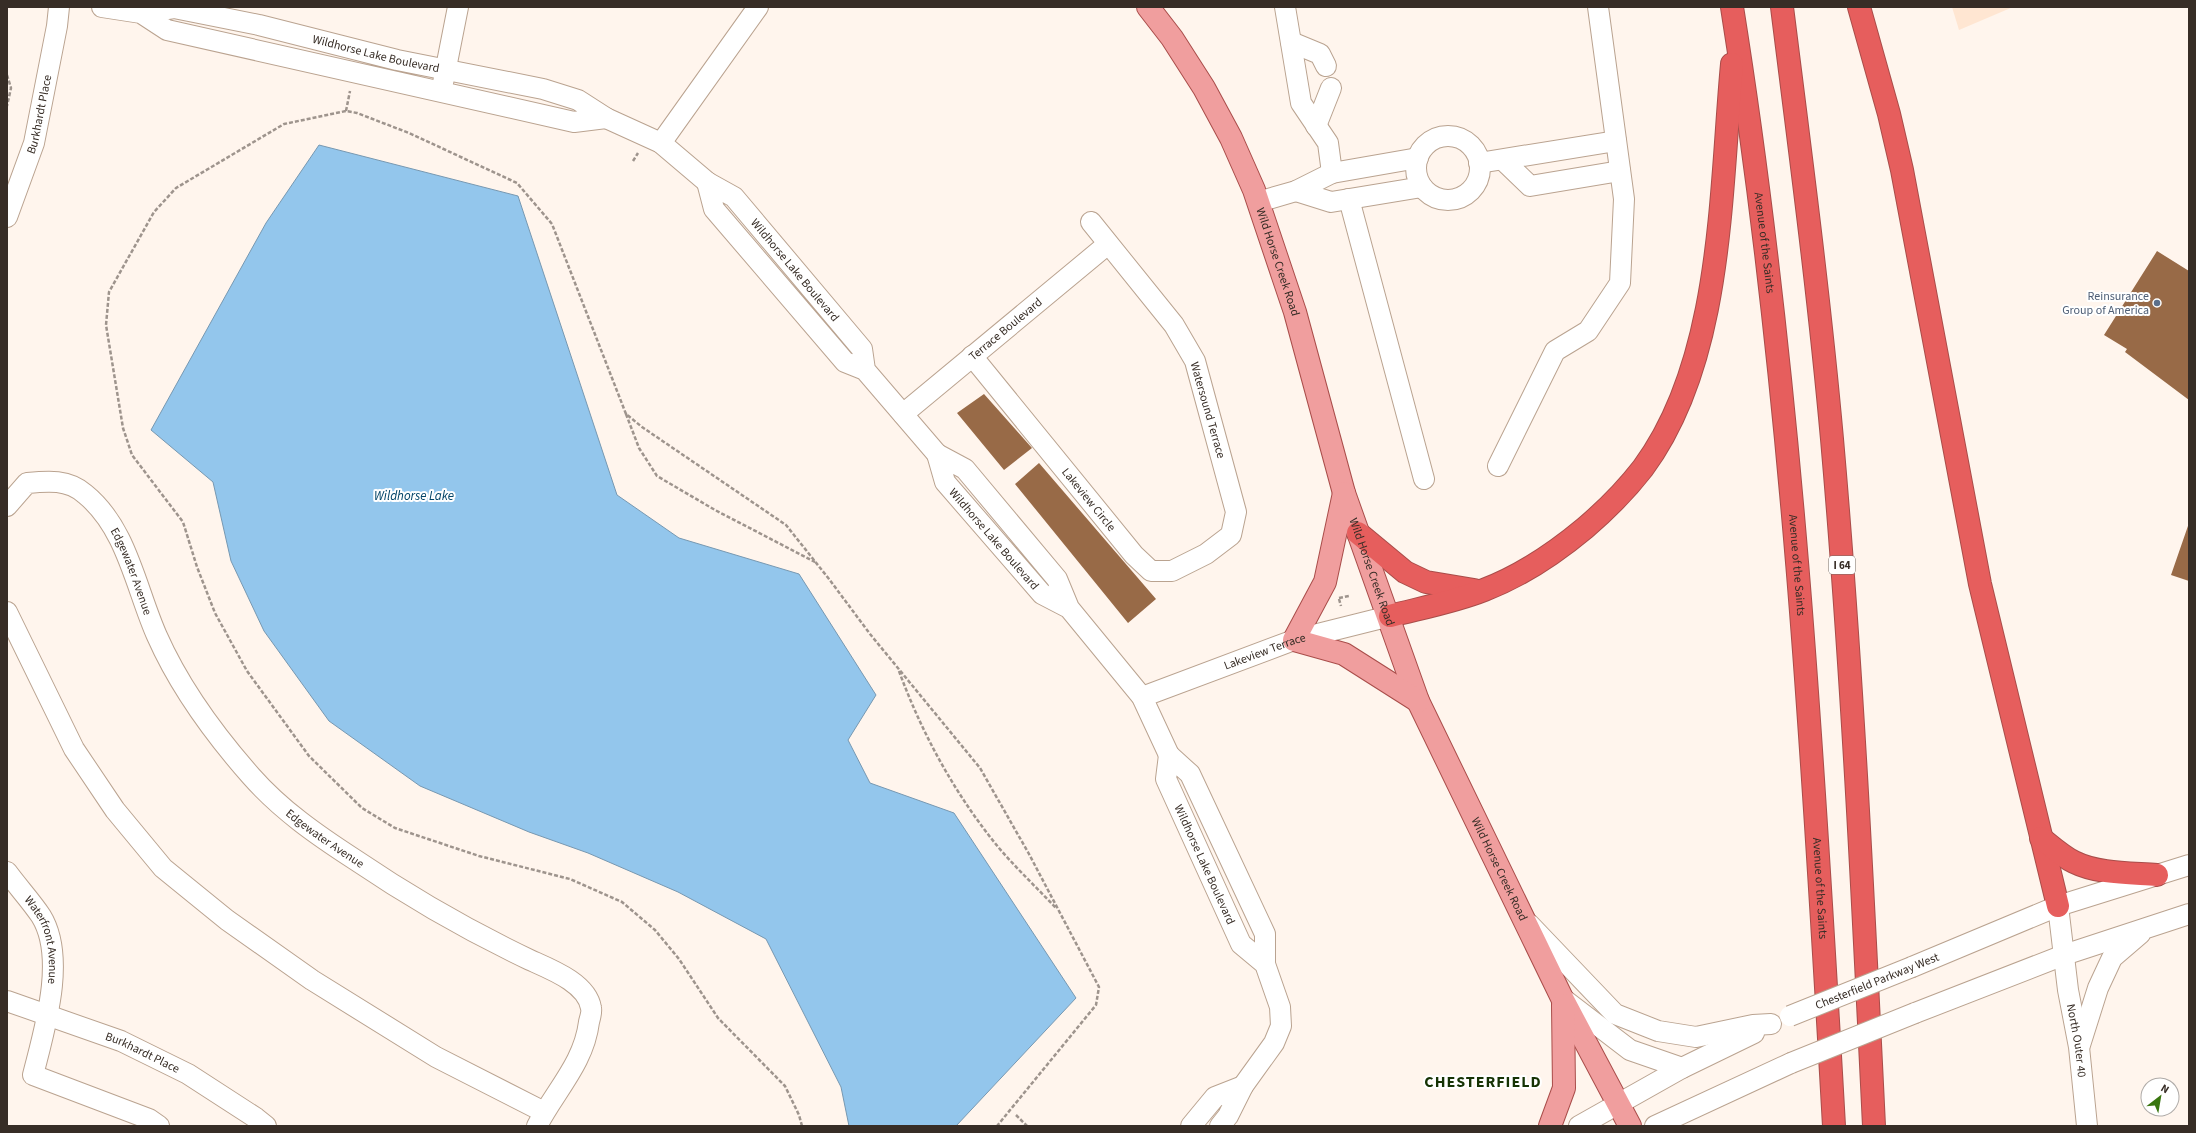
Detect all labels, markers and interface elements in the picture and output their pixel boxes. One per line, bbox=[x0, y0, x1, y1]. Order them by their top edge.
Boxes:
street label: Wildhorse Lake Boulevard bbox=[311, 31, 441, 77]
street label: Burkhardt Place bbox=[23, 73, 56, 156]
street label: Avenue of the Saints bbox=[1750, 191, 1779, 294]
street label: Wild Horse Creek Road bbox=[1252, 206, 1304, 318]
street label: Wildhorse Lake Boulevard bbox=[746, 215, 843, 326]
place label: Reinsurance Group of America bbox=[2062, 288, 2149, 319]
street label: Terrace Boulevard bbox=[965, 294, 1046, 365]
marker: Reinsurance Group of America bbox=[2152, 298, 2162, 308]
street label: Watersound Terrace bbox=[1186, 360, 1229, 460]
street label: Lakeview Circle bbox=[1057, 464, 1120, 535]
street label: Wildhorse Lake Boulevard bbox=[945, 485, 1043, 594]
water label: Wildhorse Lake bbox=[374, 487, 454, 505]
street label: Avenue of the Saints bbox=[1784, 514, 1809, 616]
street label: Wild Horse Creek Road bbox=[1345, 516, 1399, 628]
street label: Edgewater Avenue bbox=[106, 525, 156, 618]
road number: I 64 bbox=[1829, 556, 1855, 574]
street label: Lakeview Terrace bbox=[1222, 629, 1308, 675]
street label: Wildhorse Lake Boulevard bbox=[1170, 802, 1239, 927]
street label: Edgewater Avenue bbox=[282, 805, 367, 873]
street label: Wild Horse Creek Road bbox=[1467, 815, 1531, 924]
street label: Avenue of the Saints bbox=[1808, 837, 1831, 940]
street label: Waterfront Avenue bbox=[20, 892, 61, 985]
street label: Chesterfield Parkway West bbox=[1813, 949, 1942, 1014]
street label: North Outer 40 bbox=[2062, 1002, 2090, 1078]
street label: Burkhardt Place bbox=[103, 1028, 182, 1078]
district label: CHESTERFIELD bbox=[1424, 1071, 1542, 1093]
north arrow bbox=[2140, 1077, 2180, 1117]
text: N bbox=[2158, 1081, 2172, 1097]

